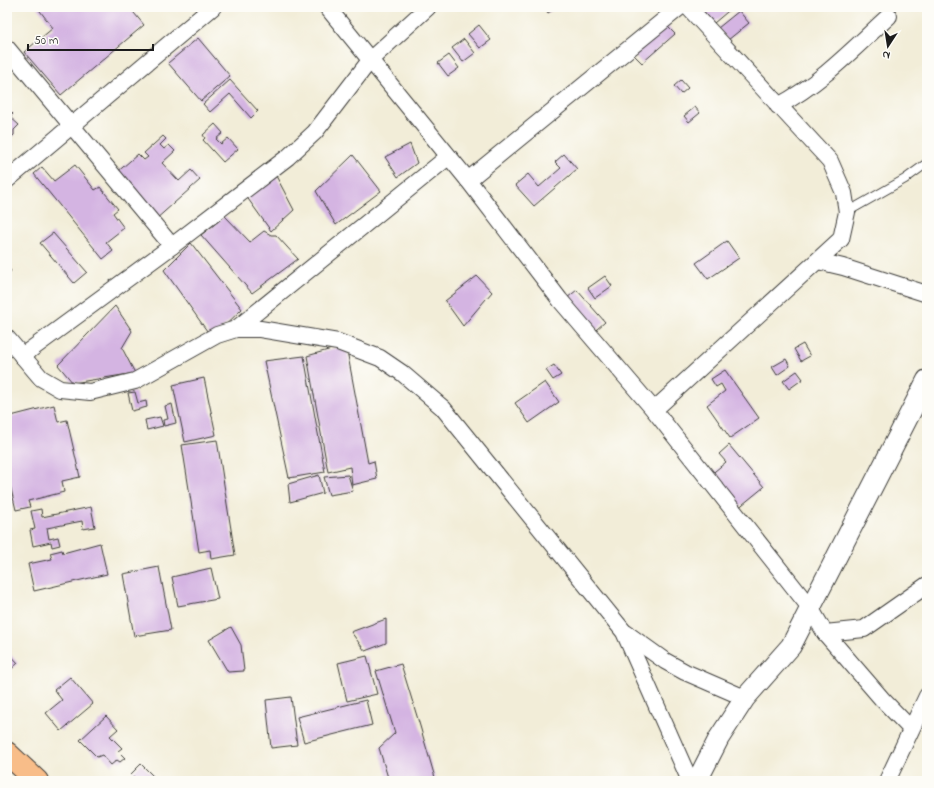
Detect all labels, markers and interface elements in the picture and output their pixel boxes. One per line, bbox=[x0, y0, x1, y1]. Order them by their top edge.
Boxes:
scale bar bbox=[28, 26, 153, 52]
north arrow bbox=[868, 26, 908, 66]
text: 50 m bbox=[34, 32, 58, 50]
text: N bbox=[881, 46, 891, 63]

